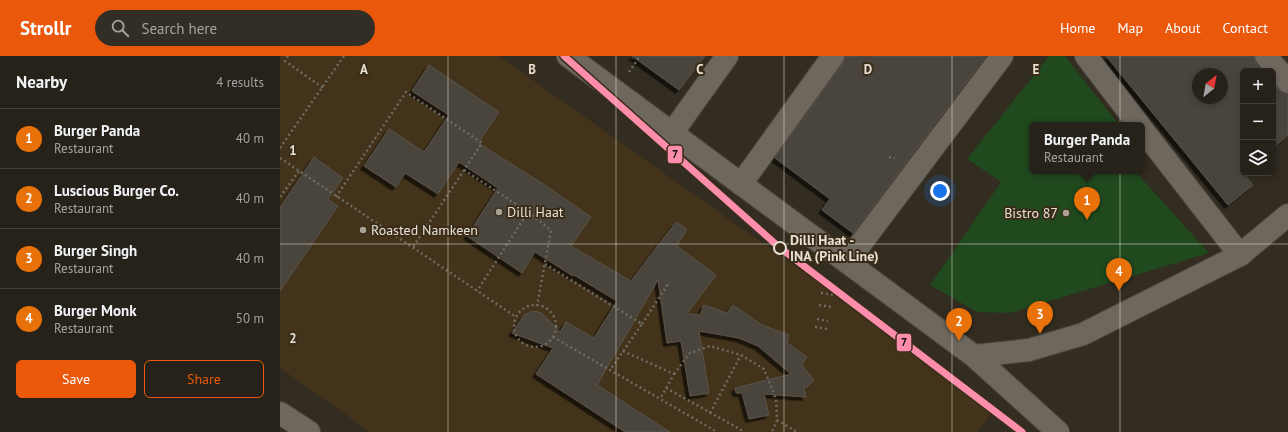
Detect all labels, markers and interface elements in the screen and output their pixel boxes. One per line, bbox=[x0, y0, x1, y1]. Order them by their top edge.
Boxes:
search box bbox=[95, 10, 375, 46]
text: Strollr bbox=[20, 16, 71, 40]
icon: search bbox=[109, 17, 131, 39]
text: Search here bbox=[141, 19, 217, 38]
text: Home bbox=[1060, 19, 1095, 37]
text: Map bbox=[1117, 19, 1143, 37]
text: About bbox=[1165, 19, 1201, 37]
text: Contact bbox=[1223, 19, 1268, 37]
text: A bbox=[360, 61, 368, 78]
text: B bbox=[528, 61, 536, 78]
text: C bbox=[696, 61, 704, 78]
text: D bbox=[864, 61, 872, 78]
text: E bbox=[1033, 61, 1040, 78]
north arrow bbox=[1192, 68, 1228, 104]
map controls bbox=[1240, 68, 1276, 176]
button: + bbox=[1240, 68, 1276, 104]
text: Nearby bbox=[16, 71, 67, 93]
text: 4 results bbox=[216, 74, 264, 91]
button: − bbox=[1240, 104, 1276, 140]
text: Burger Panda bbox=[54, 121, 140, 140]
popup bbox=[1029, 122, 1145, 174]
text: 1 bbox=[25, 130, 33, 147]
text: 40 m bbox=[236, 130, 264, 147]
text: Burger Panda bbox=[1044, 130, 1130, 149]
text: Restaurant bbox=[54, 140, 113, 157]
button: layers bbox=[1240, 140, 1276, 176]
text: 1 bbox=[289, 142, 297, 159]
line badge: 7 bbox=[667, 145, 683, 164]
text: 7 bbox=[672, 147, 678, 161]
text: Restaurant bbox=[1044, 149, 1103, 166]
text: Luscious Burger Co. bbox=[54, 181, 179, 200]
your location bbox=[930, 181, 950, 201]
pin: 1 bbox=[1074, 187, 1100, 220]
text: 2 bbox=[25, 190, 33, 207]
text: 40 m bbox=[236, 190, 264, 207]
text: Restaurant bbox=[54, 200, 113, 217]
place label: Dilli Haat bbox=[507, 203, 564, 221]
place label: Bistro 87 bbox=[1004, 204, 1058, 222]
marker: Dilli Haat bbox=[494, 207, 504, 217]
marker: Bistro 87 bbox=[1061, 208, 1071, 218]
place label: Roasted Namkeen bbox=[371, 221, 478, 239]
marker: Roasted Namkeen bbox=[358, 225, 368, 235]
place label: Dilli Haat - INA (Pink Line) bbox=[790, 231, 879, 265]
text: Burger Singh bbox=[54, 241, 137, 260]
marker: Dilli Haat - INA (Pink Line) bbox=[773, 241, 787, 255]
text: 3 bbox=[25, 250, 33, 267]
text: 40 m bbox=[236, 250, 264, 267]
pin: 4 bbox=[1106, 258, 1132, 291]
text: Restaurant bbox=[54, 260, 113, 277]
text: Burger Monk bbox=[54, 301, 137, 320]
pin: 3 bbox=[1027, 301, 1053, 334]
pin: 2 bbox=[946, 308, 972, 341]
text: 4 bbox=[25, 310, 33, 327]
text: 50 m bbox=[236, 310, 264, 327]
text: Restaurant bbox=[54, 320, 113, 337]
text: 2 bbox=[289, 330, 297, 347]
line badge: 7 bbox=[896, 333, 912, 352]
text: 7 bbox=[901, 335, 907, 349]
button: Save bbox=[16, 360, 136, 398]
button: Share bbox=[144, 360, 264, 398]

